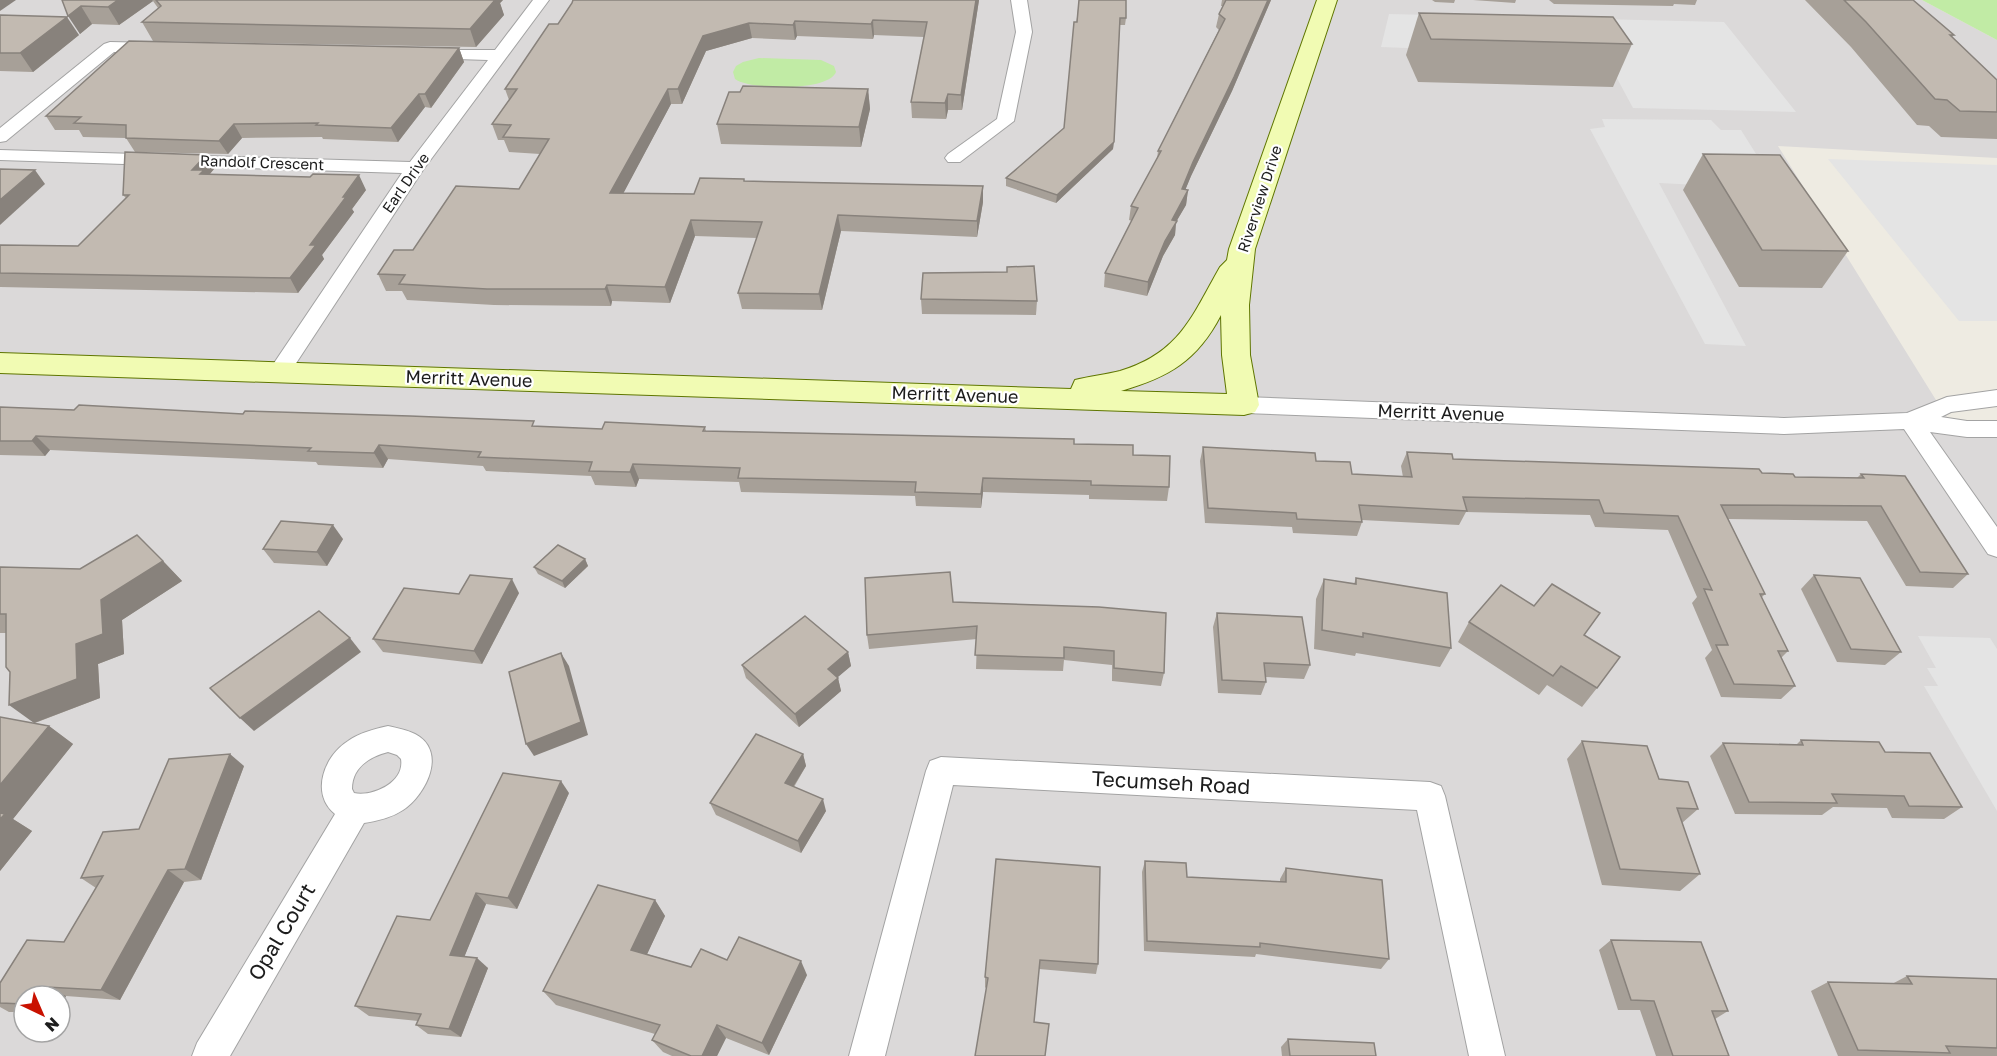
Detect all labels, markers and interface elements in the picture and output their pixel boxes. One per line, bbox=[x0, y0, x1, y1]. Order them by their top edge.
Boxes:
street label: Riverview Drive bbox=[1233, 143, 1285, 254]
street label: Earl Drive bbox=[378, 149, 433, 216]
street label: Randolf Crescent bbox=[200, 151, 324, 173]
street label: Merritt Avenue bbox=[405, 365, 533, 391]
street label: Merritt Avenue bbox=[891, 381, 1019, 407]
street label: Merritt Avenue bbox=[1377, 399, 1505, 425]
street label: Tecumseh Road bbox=[1091, 765, 1251, 799]
street label: Opal Court bbox=[242, 878, 320, 985]
north arrow bbox=[12, 984, 72, 1044]
text: N bbox=[41, 1013, 64, 1036]

